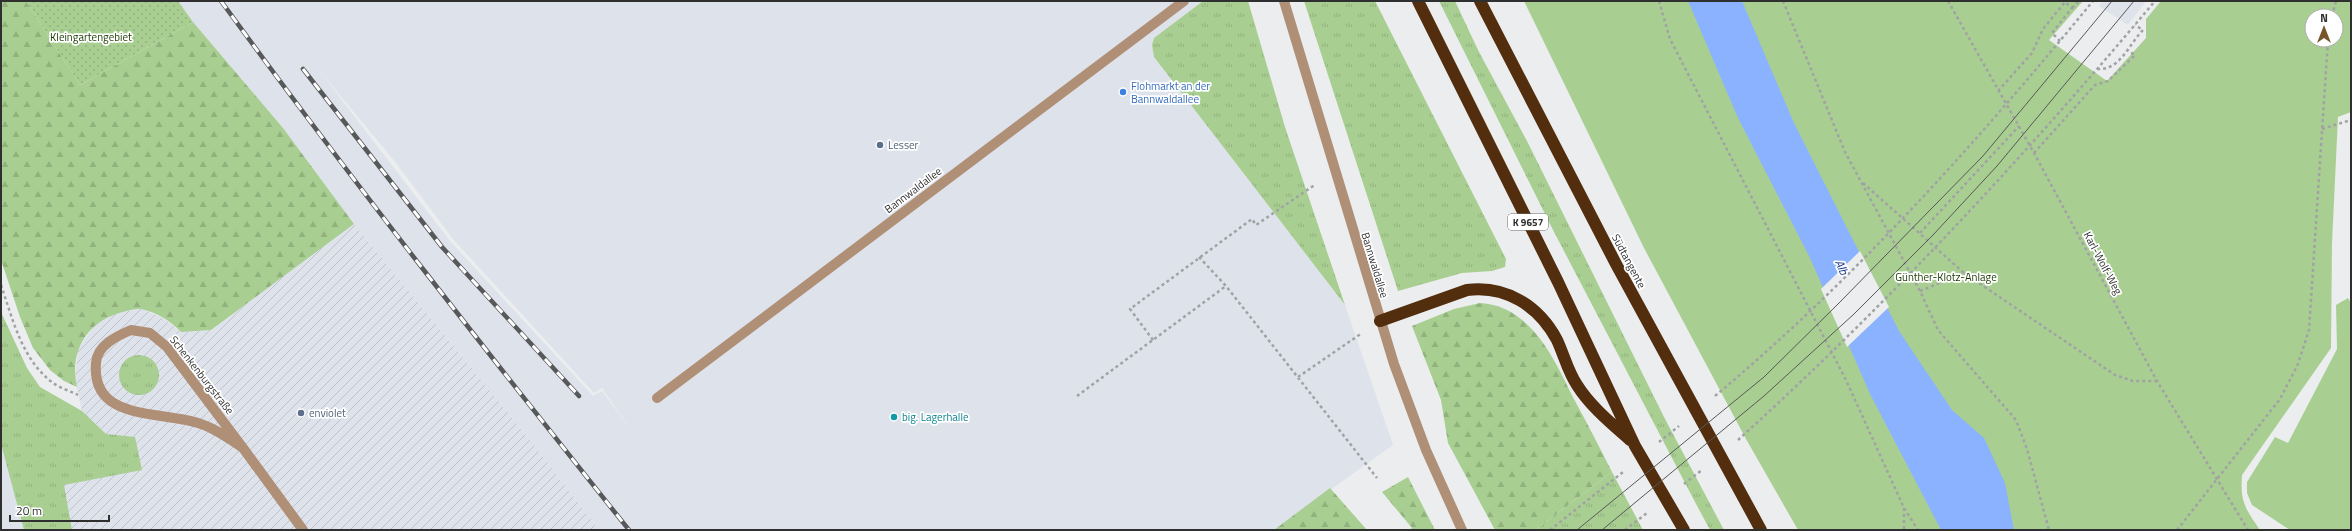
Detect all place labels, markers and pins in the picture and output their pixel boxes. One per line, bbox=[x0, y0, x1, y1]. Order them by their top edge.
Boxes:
place label: Flohmarkt an der Bannwaldallee bbox=[1131, 78, 1210, 107]
marker: Flohmarkt an der Bannwaldallee bbox=[1118, 87, 1128, 97]
place label: Lesser bbox=[888, 137, 919, 153]
marker: Lesser bbox=[875, 140, 885, 150]
place label: enviolet bbox=[309, 405, 346, 421]
marker: enviolet bbox=[296, 408, 306, 418]
place label: big. Lagerhalle bbox=[902, 409, 969, 425]
marker: big. Lagerhalle bbox=[889, 412, 899, 422]

